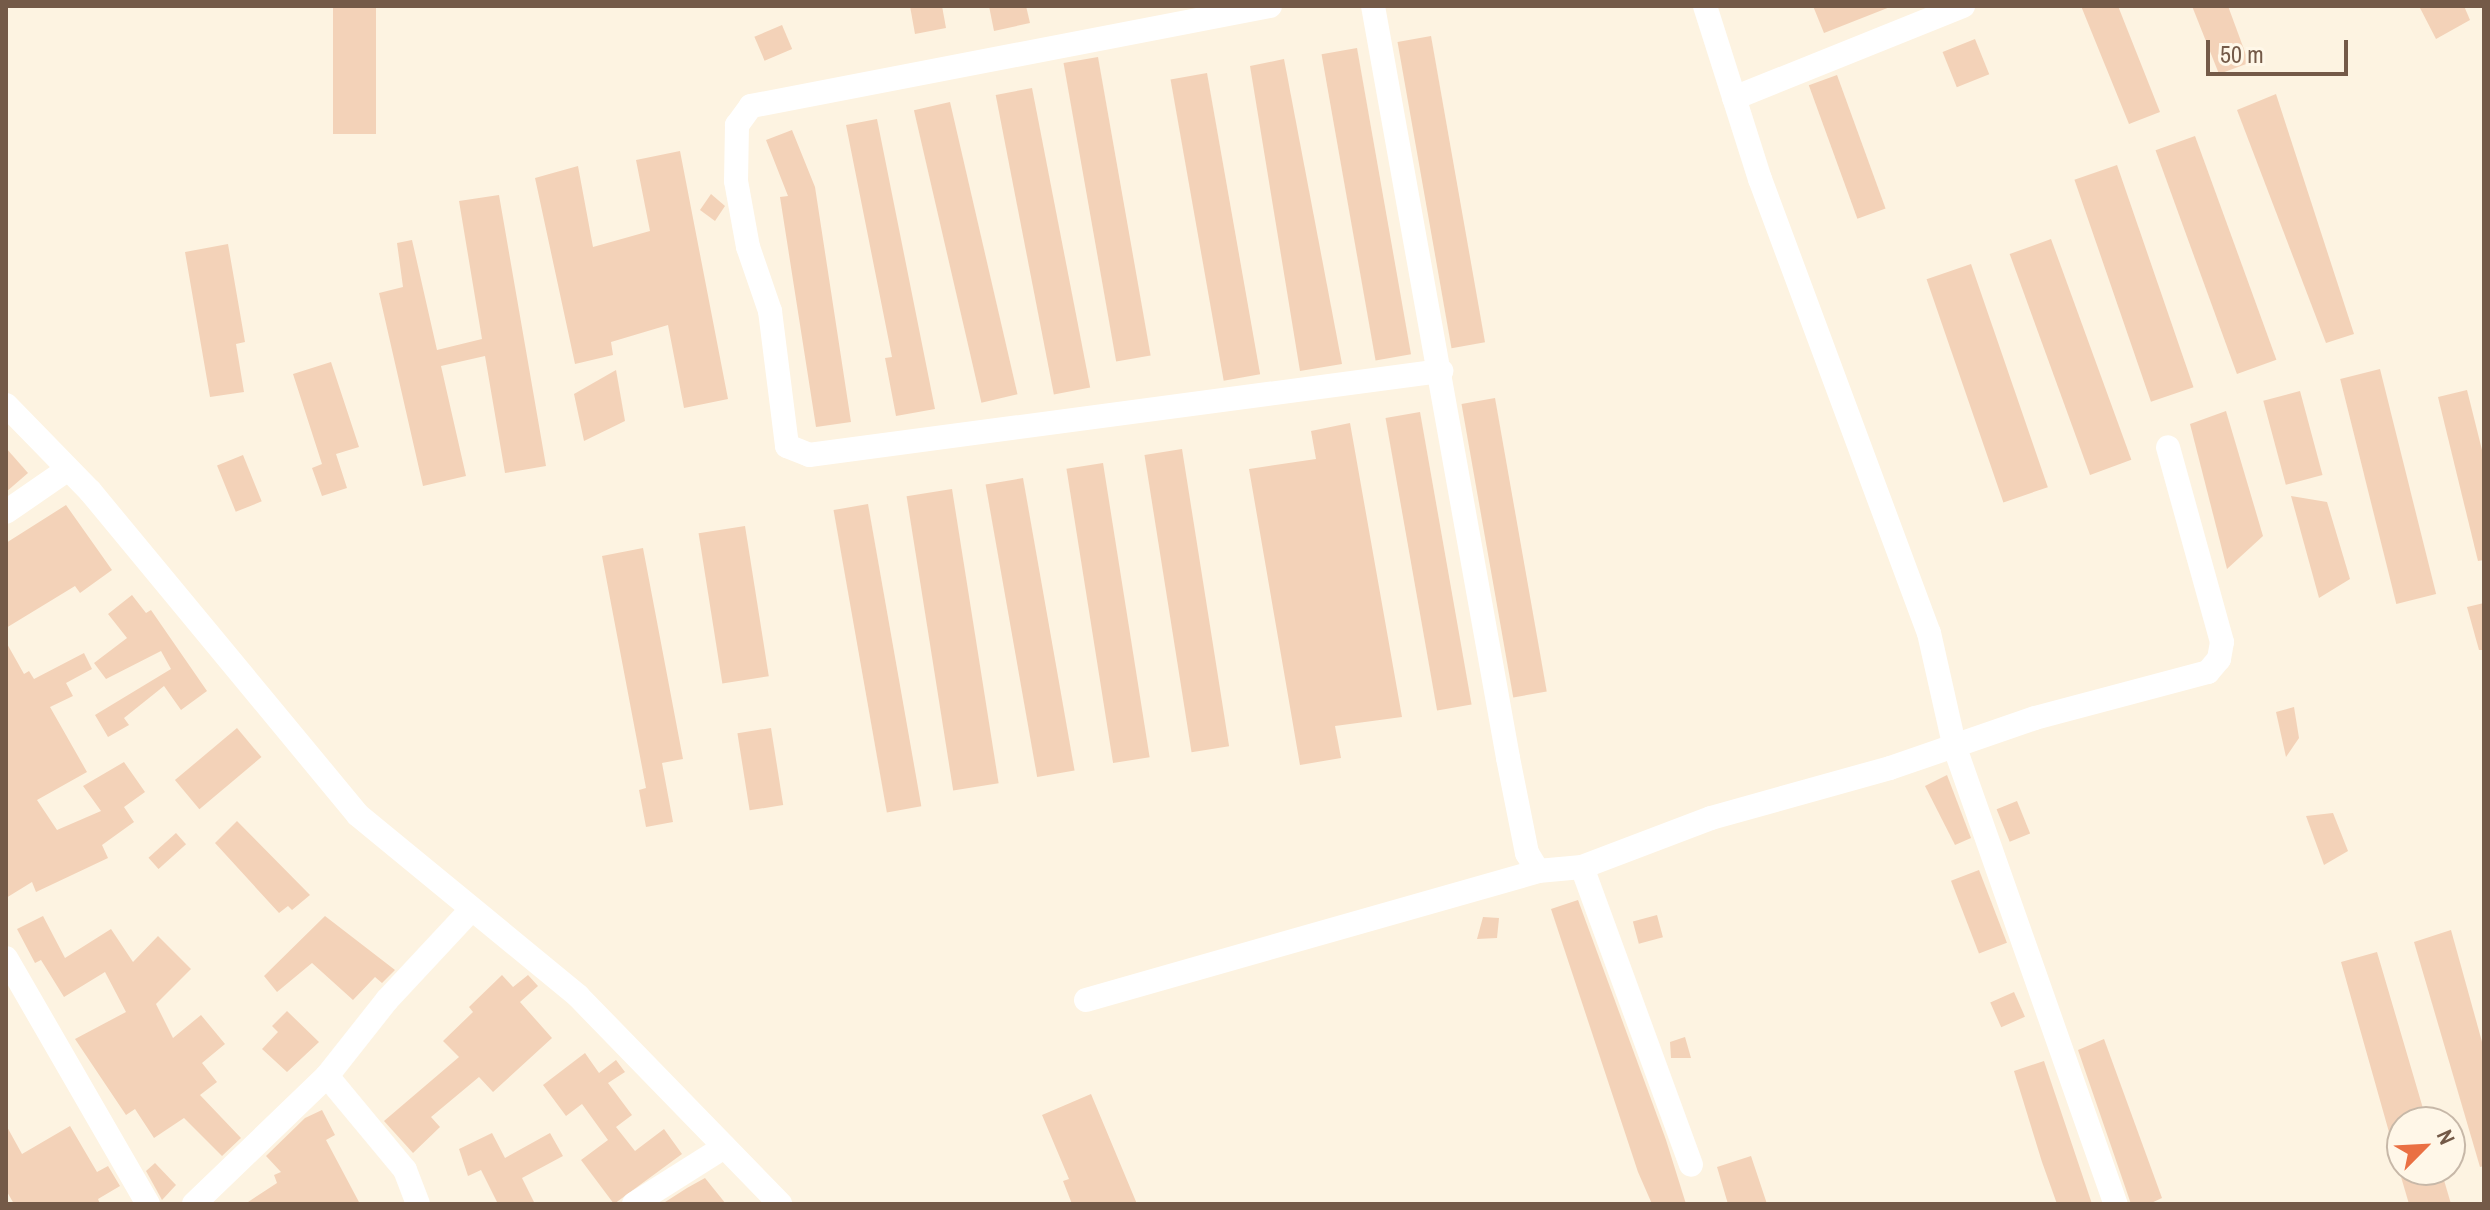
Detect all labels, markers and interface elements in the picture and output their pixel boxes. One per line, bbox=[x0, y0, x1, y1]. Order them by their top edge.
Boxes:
scale bar bbox=[2210, 24, 2352, 74]
text: 50 m bbox=[2220, 38, 2264, 70]
north arrow bbox=[2386, 1106, 2466, 1186]
text: N bbox=[2430, 1125, 2462, 1149]

